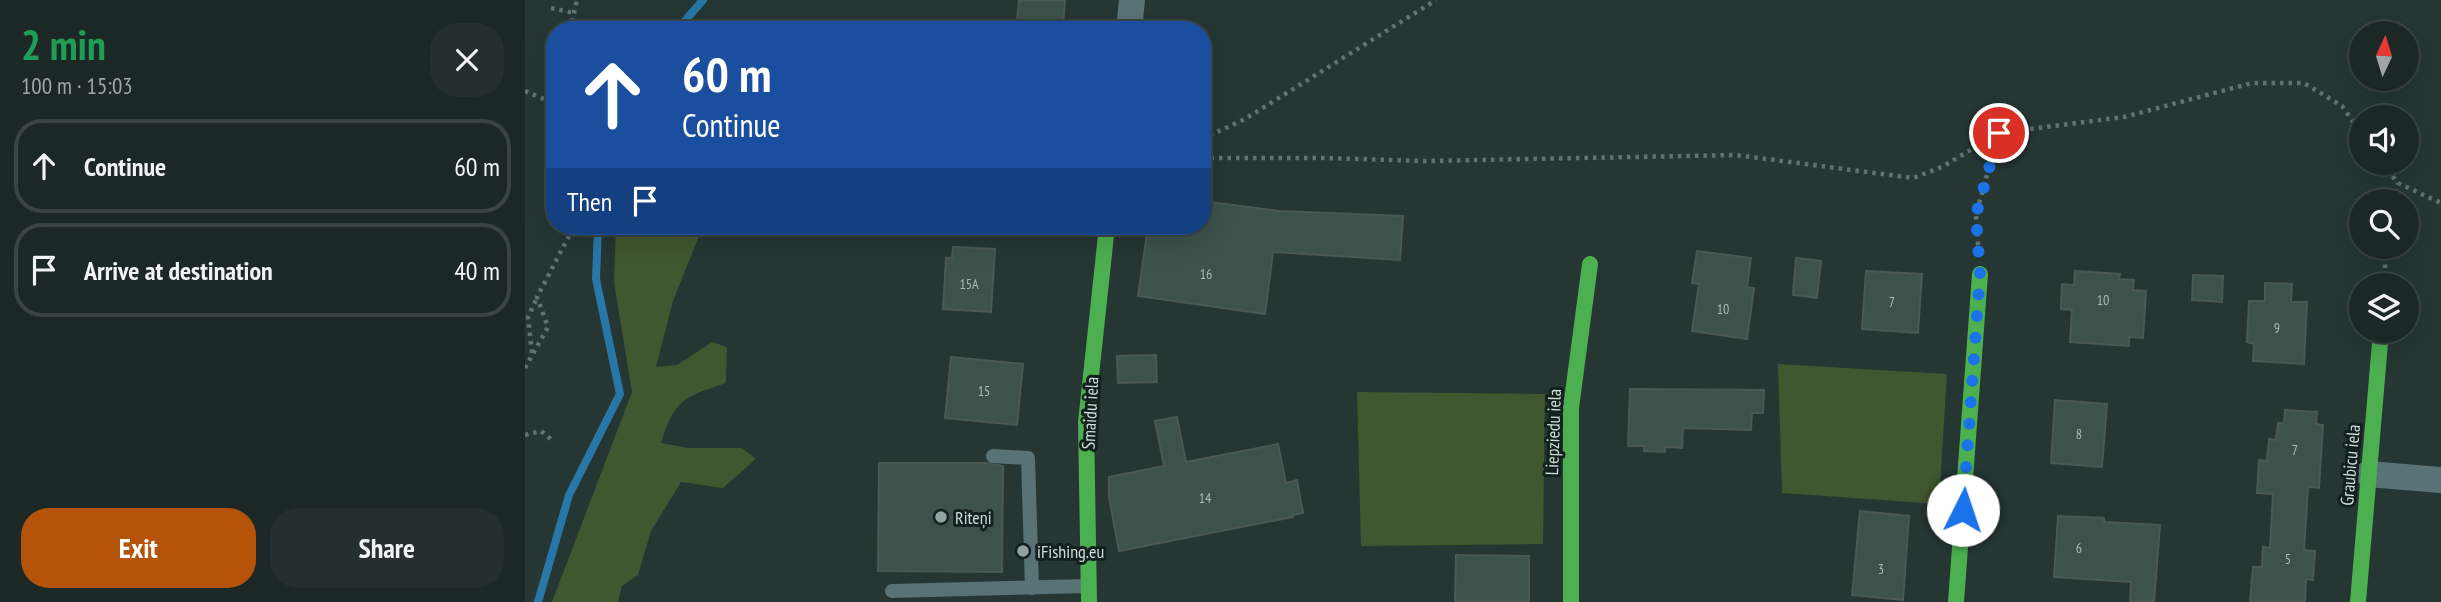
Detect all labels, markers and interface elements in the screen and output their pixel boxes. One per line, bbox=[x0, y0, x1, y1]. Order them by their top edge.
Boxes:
text: 2 min bbox=[21, 17, 106, 72]
north arrow bbox=[2349, 21, 2419, 91]
map controls bbox=[2349, 21, 2419, 343]
button: close bbox=[430, 23, 504, 97]
text: 60 m bbox=[682, 42, 771, 106]
icon: ahead bbox=[567, 49, 658, 140]
text: 100 m · 15:03 bbox=[21, 71, 133, 100]
pin bbox=[1969, 103, 2029, 163]
text: Continue bbox=[682, 104, 781, 146]
button: sound bbox=[2349, 105, 2419, 175]
icon: arrive bbox=[1980, 114, 2018, 152]
icon: ahead bbox=[25, 147, 63, 185]
text: Continue bbox=[84, 150, 166, 183]
text: 60 m bbox=[454, 150, 500, 183]
icon: arrive bbox=[626, 182, 664, 220]
text: Then bbox=[567, 185, 612, 218]
button: search bbox=[2349, 189, 2419, 259]
icon: arrive bbox=[25, 251, 63, 289]
text: Arrive at destination bbox=[84, 254, 273, 287]
text: 40 m bbox=[454, 254, 500, 287]
house number: 16 bbox=[1200, 265, 1212, 283]
button: layers bbox=[2349, 273, 2419, 343]
house number: 15A bbox=[959, 275, 979, 293]
house number: 10 bbox=[2097, 291, 2109, 309]
house number: 7 bbox=[1889, 293, 1895, 311]
house number: 10 bbox=[1717, 300, 1729, 318]
house number: 9 bbox=[2274, 319, 2280, 337]
street label: Smaidu iela bbox=[1077, 376, 1103, 450]
house number: 15 bbox=[978, 382, 990, 400]
street label: Liepziedu iela bbox=[1540, 388, 1566, 476]
street label: Graubicu iela bbox=[2335, 424, 2365, 506]
house number: 8 bbox=[2076, 425, 2082, 443]
house number: 7 bbox=[2292, 441, 2298, 459]
position arrow bbox=[1926, 473, 2000, 547]
house number: 14 bbox=[1199, 489, 1212, 507]
place label: Riteņi bbox=[955, 506, 992, 529]
button: Exit bbox=[21, 508, 256, 588]
button: Share bbox=[270, 508, 504, 588]
marker: Riteņi bbox=[933, 509, 949, 525]
house number: 6 bbox=[2076, 539, 2082, 557]
place label: iFishing.eu bbox=[1037, 540, 1104, 563]
marker: iFishing.eu bbox=[1015, 543, 1031, 559]
house number: 5 bbox=[2285, 550, 2291, 568]
house number: 3 bbox=[1878, 560, 1884, 578]

